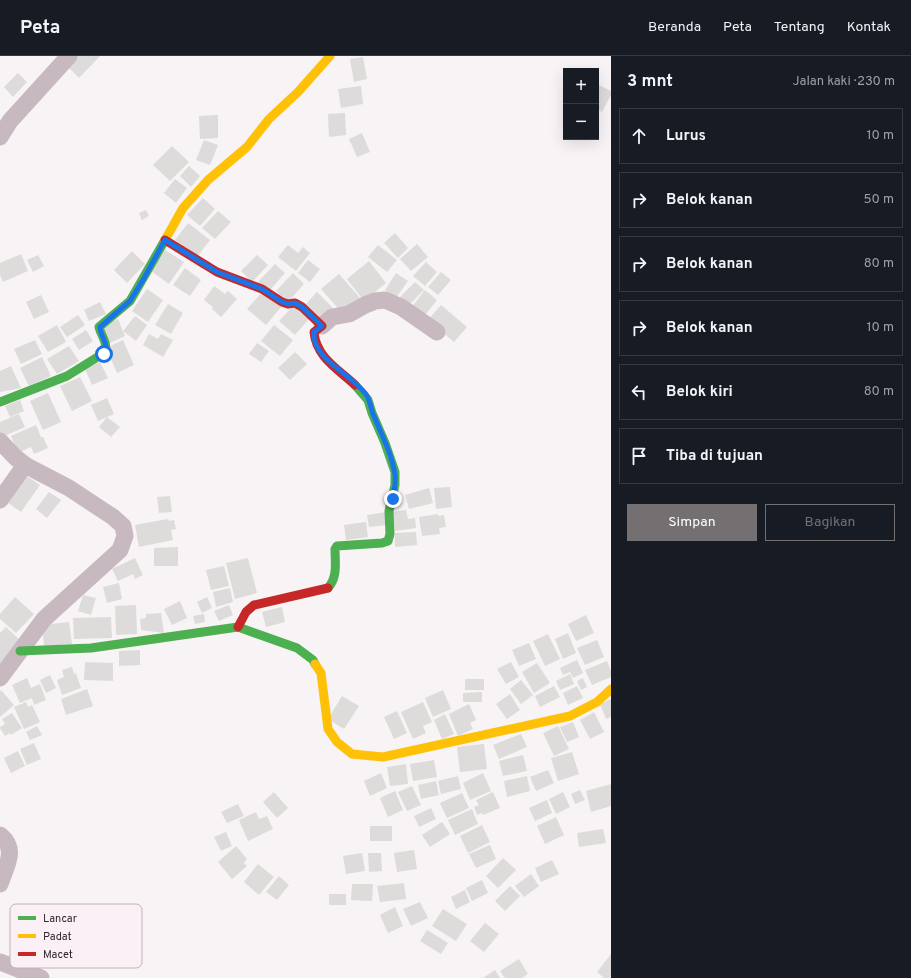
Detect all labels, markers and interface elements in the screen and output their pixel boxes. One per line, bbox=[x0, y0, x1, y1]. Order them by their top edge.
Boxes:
text: Peta bbox=[20, 16, 60, 40]
text: Beranda bbox=[648, 19, 701, 36]
text: Peta bbox=[723, 19, 752, 36]
text: Tentang bbox=[774, 19, 825, 36]
text: Kontak bbox=[847, 19, 891, 36]
map controls bbox=[563, 68, 599, 140]
button: + bbox=[563, 68, 599, 104]
text: 3 mnt bbox=[627, 71, 673, 93]
text: Jalan kaki · 230 m bbox=[792, 74, 895, 90]
button: − bbox=[563, 104, 599, 140]
icon: ahead bbox=[628, 125, 650, 147]
text: Lurus bbox=[666, 127, 706, 146]
text: 10 m bbox=[867, 128, 894, 144]
icon: right bbox=[628, 189, 650, 211]
text: Belok kanan bbox=[666, 191, 753, 210]
text: 50 m bbox=[864, 192, 894, 208]
icon: right bbox=[628, 253, 650, 275]
text: Belok kanan bbox=[666, 255, 753, 274]
text: 80 m bbox=[864, 256, 894, 272]
icon: right bbox=[628, 317, 650, 339]
text: Belok kanan bbox=[666, 319, 753, 338]
text: 10 m bbox=[867, 320, 894, 336]
route start bbox=[95, 345, 113, 363]
icon: left bbox=[628, 381, 650, 403]
text: Belok kiri bbox=[666, 383, 733, 402]
text: 80 m bbox=[864, 384, 894, 400]
icon: arrive bbox=[628, 445, 650, 467]
text: Tiba di tujuan bbox=[666, 447, 763, 466]
route end bbox=[384, 490, 402, 508]
button: Simpan bbox=[627, 504, 757, 541]
button: Bagikan bbox=[765, 504, 895, 541]
legend bbox=[10, 904, 142, 968]
text: Lancar bbox=[43, 912, 78, 926]
text: Padat bbox=[43, 930, 72, 944]
text: Macet bbox=[43, 948, 73, 962]

